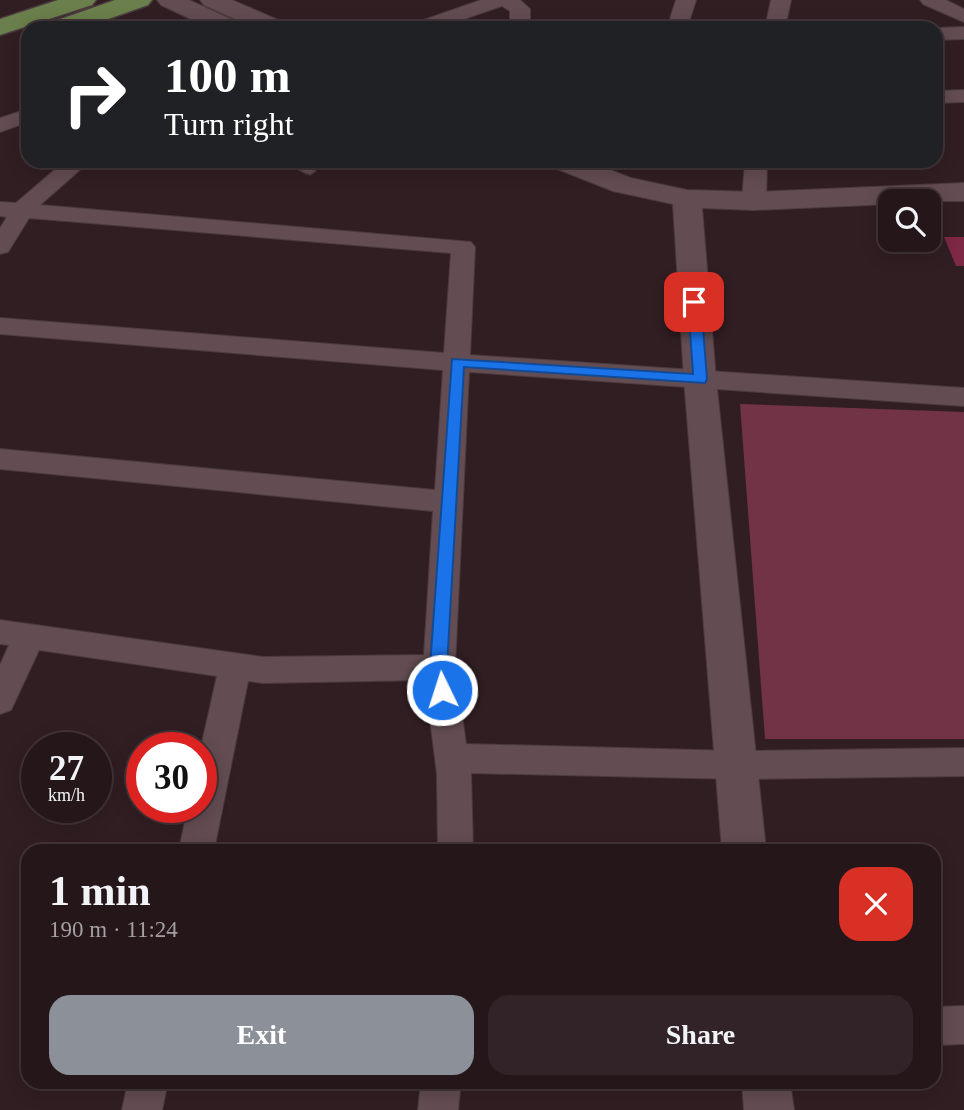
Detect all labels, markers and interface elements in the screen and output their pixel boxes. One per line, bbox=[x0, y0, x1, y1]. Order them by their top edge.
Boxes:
text: 100 m bbox=[164, 48, 291, 103]
icon: right bbox=[49, 49, 140, 140]
text: Turn right bbox=[164, 106, 294, 142]
map controls bbox=[878, 189, 941, 252]
button: search bbox=[878, 189, 941, 252]
pin bbox=[664, 272, 724, 332]
icon: arrive bbox=[675, 283, 713, 321]
position arrow bbox=[405, 653, 479, 727]
speed limit sign: 30 bbox=[126, 732, 217, 823]
text: 27 bbox=[49, 749, 84, 788]
text: km/h bbox=[48, 785, 85, 805]
button: close bbox=[839, 867, 913, 941]
text: 1 min bbox=[49, 868, 151, 914]
text: 190 m · 11:24 bbox=[49, 917, 178, 942]
button: Exit bbox=[49, 995, 474, 1075]
button: Share bbox=[488, 995, 913, 1075]

